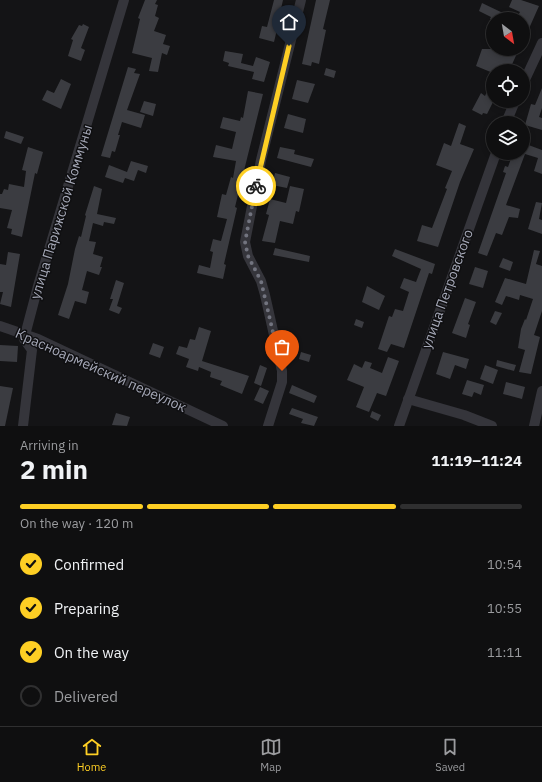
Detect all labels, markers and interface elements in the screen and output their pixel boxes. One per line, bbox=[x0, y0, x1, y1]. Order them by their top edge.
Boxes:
pin bbox=[272, 5, 306, 46]
icon: home bbox=[278, 11, 300, 33]
north arrow bbox=[486, 12, 530, 56]
map controls bbox=[486, 12, 530, 160]
button: locate bbox=[486, 64, 530, 108]
button: layers bbox=[486, 116, 530, 160]
street label: улица Парижской Коммуны bbox=[26, 123, 96, 301]
courier bbox=[236, 166, 276, 206]
icon: bike bbox=[245, 175, 267, 197]
street label: улица Петровского bbox=[417, 227, 477, 351]
street label: Красноармейский переулок bbox=[13, 324, 190, 416]
pin bbox=[265, 330, 299, 371]
icon: bag bbox=[271, 336, 293, 358]
text: Arriving in bbox=[20, 437, 79, 454]
text: 11:19–11:24 bbox=[431, 451, 522, 470]
text: 2 min bbox=[20, 452, 88, 486]
text: On the way · 120 m bbox=[20, 515, 133, 532]
icon: check bbox=[20, 553, 42, 575]
text: Confirmed bbox=[54, 555, 124, 574]
text: 10:54 bbox=[487, 556, 522, 573]
icon: check bbox=[20, 597, 42, 619]
text: Preparing bbox=[54, 599, 119, 618]
text: 10:55 bbox=[487, 600, 522, 617]
icon: check bbox=[20, 641, 42, 663]
text: On the way bbox=[54, 643, 129, 662]
text: 11:11 bbox=[487, 644, 522, 661]
text: Delivered bbox=[54, 687, 118, 706]
tab: Home bbox=[77, 736, 106, 774]
tab: Map bbox=[260, 736, 282, 774]
tab: Saved bbox=[435, 736, 465, 774]

